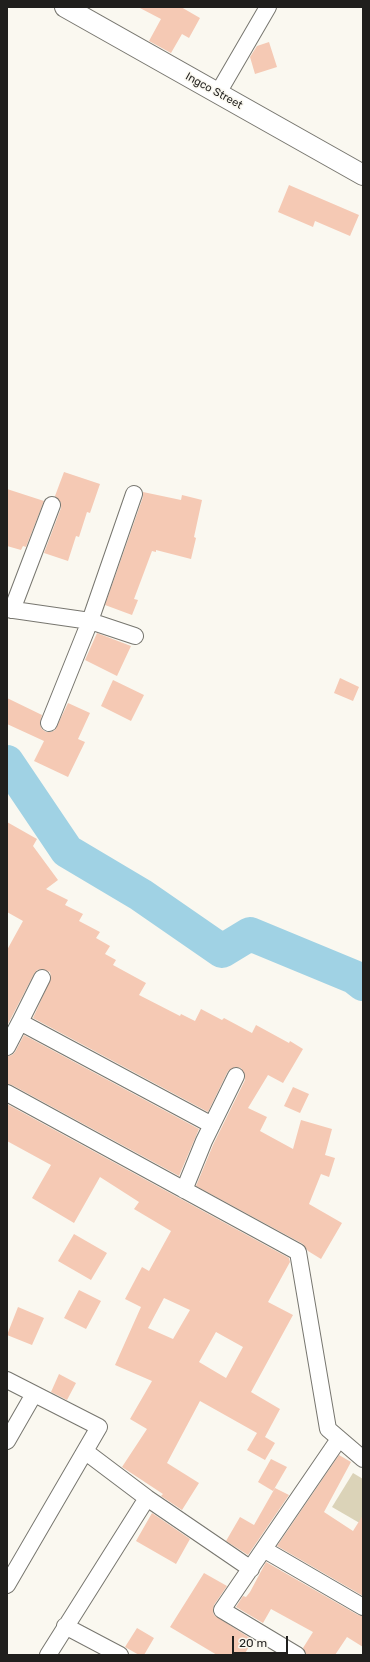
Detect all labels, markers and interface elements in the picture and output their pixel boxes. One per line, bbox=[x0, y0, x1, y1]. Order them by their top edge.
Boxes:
street label: Ingco Street bbox=[183, 70, 245, 112]
scale bar bbox=[234, 1628, 290, 1654]
text: 20 m bbox=[239, 1636, 267, 1650]

